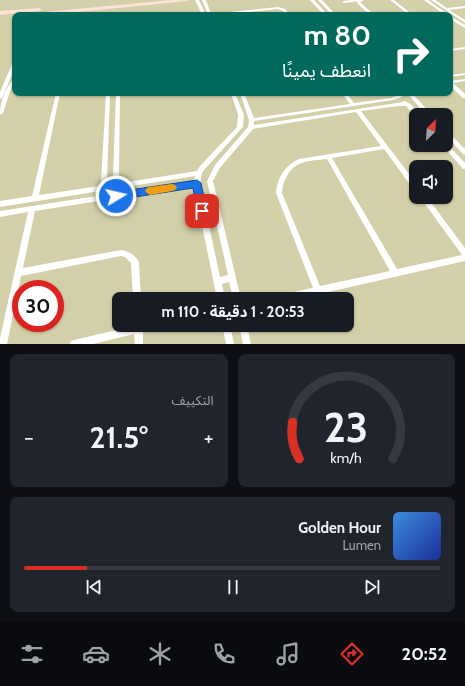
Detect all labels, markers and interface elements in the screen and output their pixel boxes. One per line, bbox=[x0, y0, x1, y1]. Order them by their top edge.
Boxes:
text: 80 m bbox=[304, 18, 371, 52]
icon: right bbox=[385, 28, 437, 80]
text: انعطف يمينًا bbox=[282, 60, 371, 82]
north arrow bbox=[409, 108, 453, 152]
map controls bbox=[409, 108, 453, 204]
button: sound bbox=[409, 160, 453, 204]
position arrow bbox=[95, 175, 137, 217]
pin bbox=[185, 194, 219, 228]
icon: arrive bbox=[191, 200, 213, 222]
speed limit sign: 30 bbox=[12, 280, 64, 332]
text: 20:53 · 1 دقيقة · 110 m bbox=[161, 303, 305, 321]
text: التكييف bbox=[172, 392, 214, 408]
text: 23 bbox=[324, 401, 368, 451]
text: 21.5° bbox=[90, 419, 148, 456]
text: − bbox=[24, 424, 34, 451]
text: + bbox=[204, 424, 213, 451]
text: km/h bbox=[331, 448, 362, 466]
text: Golden Hour bbox=[298, 519, 381, 537]
text: Lumen bbox=[342, 537, 381, 553]
icon: previous bbox=[83, 576, 105, 598]
icon: pause bbox=[222, 576, 244, 598]
icon: next bbox=[361, 576, 383, 598]
icon: filters bbox=[18, 640, 46, 668]
icon: car bbox=[82, 640, 110, 668]
icon: climate bbox=[146, 640, 174, 668]
icon: phone bbox=[210, 640, 238, 668]
icon: music bbox=[274, 640, 302, 668]
icon: directions bbox=[338, 640, 366, 668]
text: 20:52 bbox=[402, 643, 447, 665]

